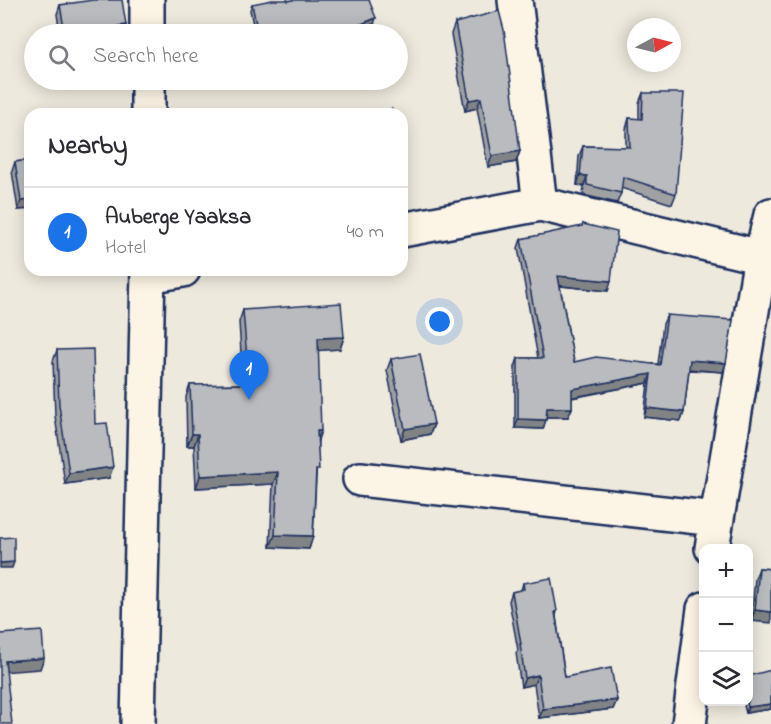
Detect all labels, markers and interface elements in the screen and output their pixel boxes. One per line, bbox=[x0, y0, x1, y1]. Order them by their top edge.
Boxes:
north arrow bbox=[627, 18, 681, 72]
search box bbox=[24, 24, 408, 90]
icon: search bbox=[45, 41, 78, 74]
text: Search here bbox=[93, 41, 198, 73]
text: Nearby bbox=[48, 128, 127, 166]
text: Auberge Yaaksa bbox=[105, 202, 251, 234]
text: 1 bbox=[64, 218, 71, 247]
text: 40 m bbox=[347, 218, 384, 247]
text: Hotel bbox=[105, 234, 146, 263]
your location bbox=[425, 307, 454, 336]
pin: 1 bbox=[230, 350, 268, 400]
map controls bbox=[699, 544, 753, 706]
button: + bbox=[699, 544, 753, 598]
button: − bbox=[699, 598, 753, 652]
button: layers bbox=[699, 652, 753, 706]

